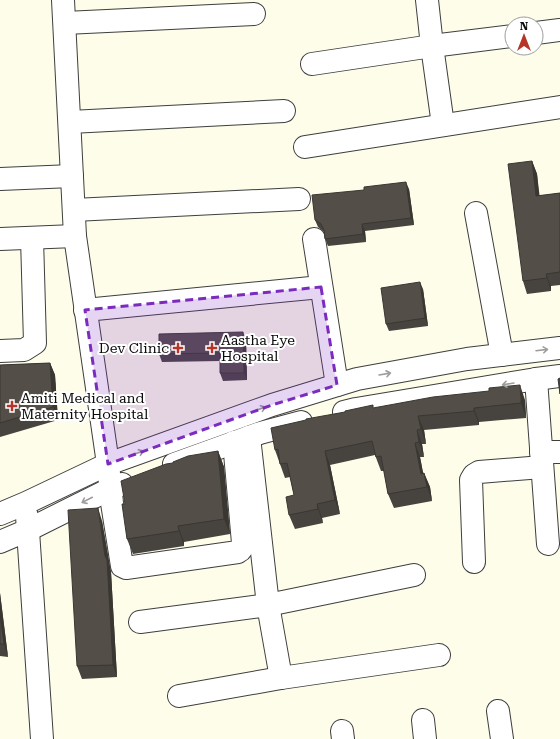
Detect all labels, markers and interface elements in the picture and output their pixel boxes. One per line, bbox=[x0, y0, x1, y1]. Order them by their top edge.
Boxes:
north arrow bbox=[504, 16, 544, 56]
text: N bbox=[520, 20, 529, 33]
place label: Aastha Eye Hospital bbox=[221, 332, 295, 364]
place label: Dev Clinic bbox=[99, 340, 169, 356]
marker: Dev Clinic bbox=[172, 342, 184, 354]
marker: Aastha Eye Hospital bbox=[206, 342, 218, 354]
one-way arrow bbox=[535, 346, 548, 354]
one-way arrow bbox=[379, 370, 392, 378]
one-way arrow bbox=[501, 380, 514, 388]
place label: Amiti Medical and Maternity Hospital bbox=[21, 390, 149, 422]
marker: Amiti Medical and Maternity Hospital bbox=[6, 400, 18, 412]
one-way arrow bbox=[254, 405, 267, 412]
one-way arrow bbox=[132, 448, 144, 456]
one-way arrow bbox=[82, 497, 94, 504]

